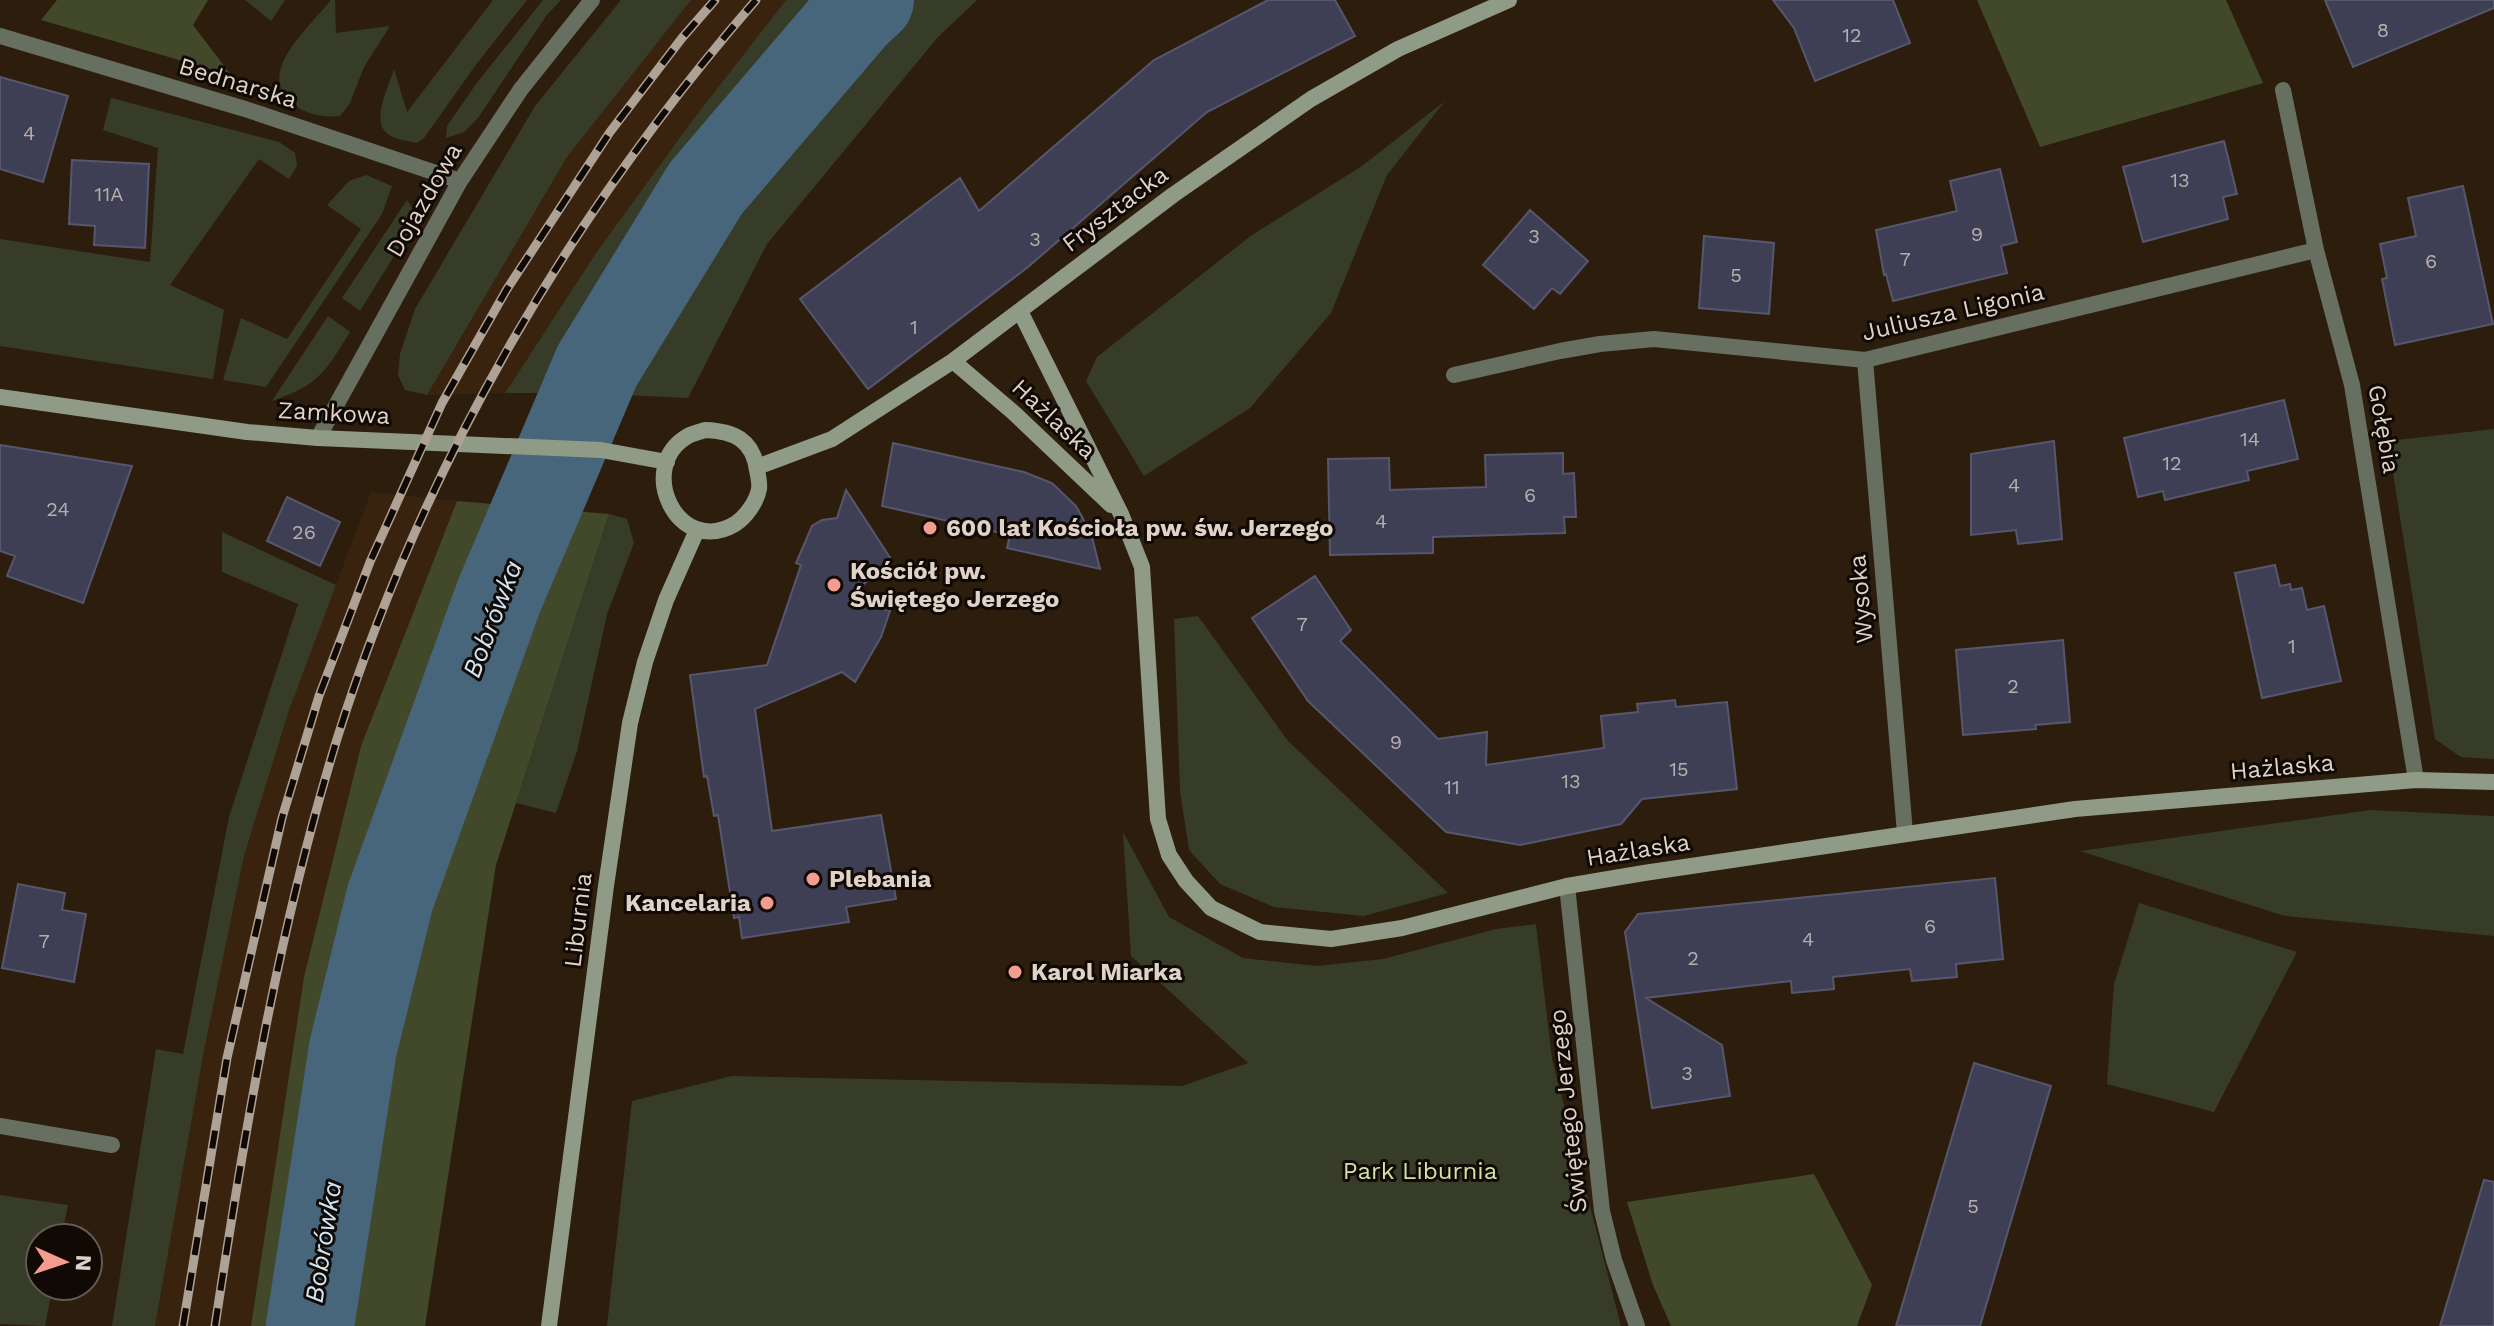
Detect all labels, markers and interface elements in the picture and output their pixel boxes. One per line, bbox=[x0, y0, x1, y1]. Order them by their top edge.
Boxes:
house number: 8 bbox=[2377, 18, 2389, 42]
house number: 12 bbox=[1842, 23, 1862, 47]
street label: Bednarska bbox=[176, 52, 300, 114]
house number: 4 bbox=[23, 121, 35, 145]
street label: Dojazdowa bbox=[380, 138, 468, 262]
street label: Frysztacka bbox=[1057, 160, 1173, 258]
house number: 13 bbox=[2170, 168, 2190, 192]
house number: 11A bbox=[95, 182, 123, 206]
house number: 9 bbox=[1971, 222, 1983, 246]
house number: 3 bbox=[1528, 224, 1540, 248]
house number: 3 bbox=[1029, 227, 1041, 251]
house number: 7 bbox=[1899, 247, 1911, 271]
house number: 6 bbox=[2425, 249, 2437, 273]
house number: 5 bbox=[1730, 263, 1742, 287]
street label: Juliusza Ligonia bbox=[1859, 277, 2047, 347]
house number: 1 bbox=[910, 315, 918, 339]
street label: Hażlaska bbox=[1006, 373, 1102, 465]
street label: Gołębia bbox=[2362, 382, 2406, 476]
street label: Zamkowa bbox=[277, 396, 391, 430]
house number: 14 bbox=[2240, 427, 2260, 451]
house number: 12 bbox=[2162, 451, 2182, 475]
house number: 4 bbox=[2008, 473, 2020, 497]
house number: 6 bbox=[1524, 483, 1536, 507]
house number: 24 bbox=[46, 497, 70, 521]
house number: 4 bbox=[1375, 509, 1387, 533]
place label: 600 lat Kościoła pw. św. Jerzego bbox=[946, 514, 1333, 542]
marker: 600 lat Kościoła pw. św. Jerzego bbox=[921, 519, 939, 537]
house number: 26 bbox=[292, 520, 316, 544]
street label: Wysoka bbox=[1843, 553, 1879, 645]
water label: Bobrówka bbox=[456, 556, 528, 682]
place label: Kościół pw. Świętego Jerzego bbox=[850, 557, 1060, 613]
marker: Kościół pw. Świętego Jerzego bbox=[825, 576, 843, 594]
house number: 7 bbox=[1296, 612, 1308, 636]
house number: 1 bbox=[2288, 634, 2296, 658]
house number: 2 bbox=[2007, 674, 2019, 698]
house number: 9 bbox=[1390, 730, 1402, 754]
street label: Hażlaska bbox=[2229, 749, 2335, 785]
house number: 15 bbox=[1669, 757, 1689, 781]
house number: 13 bbox=[1561, 769, 1581, 793]
house number: 11 bbox=[1444, 775, 1460, 799]
street label: Hażlaska bbox=[1584, 828, 1692, 872]
place label: Plebania bbox=[829, 865, 931, 893]
marker: Plebania bbox=[804, 870, 822, 888]
street label: Liburnia bbox=[558, 871, 598, 969]
place label: Kancelaria bbox=[625, 889, 751, 917]
marker: Kancelaria bbox=[758, 894, 776, 912]
house number: 6 bbox=[1924, 914, 1936, 938]
house number: 4 bbox=[1802, 927, 1814, 951]
house number: 7 bbox=[38, 929, 50, 953]
house number: 2 bbox=[1687, 946, 1699, 970]
place label: Karol Miarka bbox=[1031, 958, 1182, 986]
marker: Karol Miarka bbox=[1006, 963, 1024, 981]
street label: Świętego Jerzego bbox=[1543, 1008, 1593, 1214]
house number: 3 bbox=[1681, 1061, 1693, 1085]
park label: Park Liburnia bbox=[1343, 1157, 1497, 1185]
water label: Bobrówka bbox=[299, 1179, 347, 1305]
house number: 5 bbox=[1967, 1194, 1979, 1218]
north arrow bbox=[24, 1222, 104, 1302]
text: N bbox=[71, 1254, 96, 1272]

